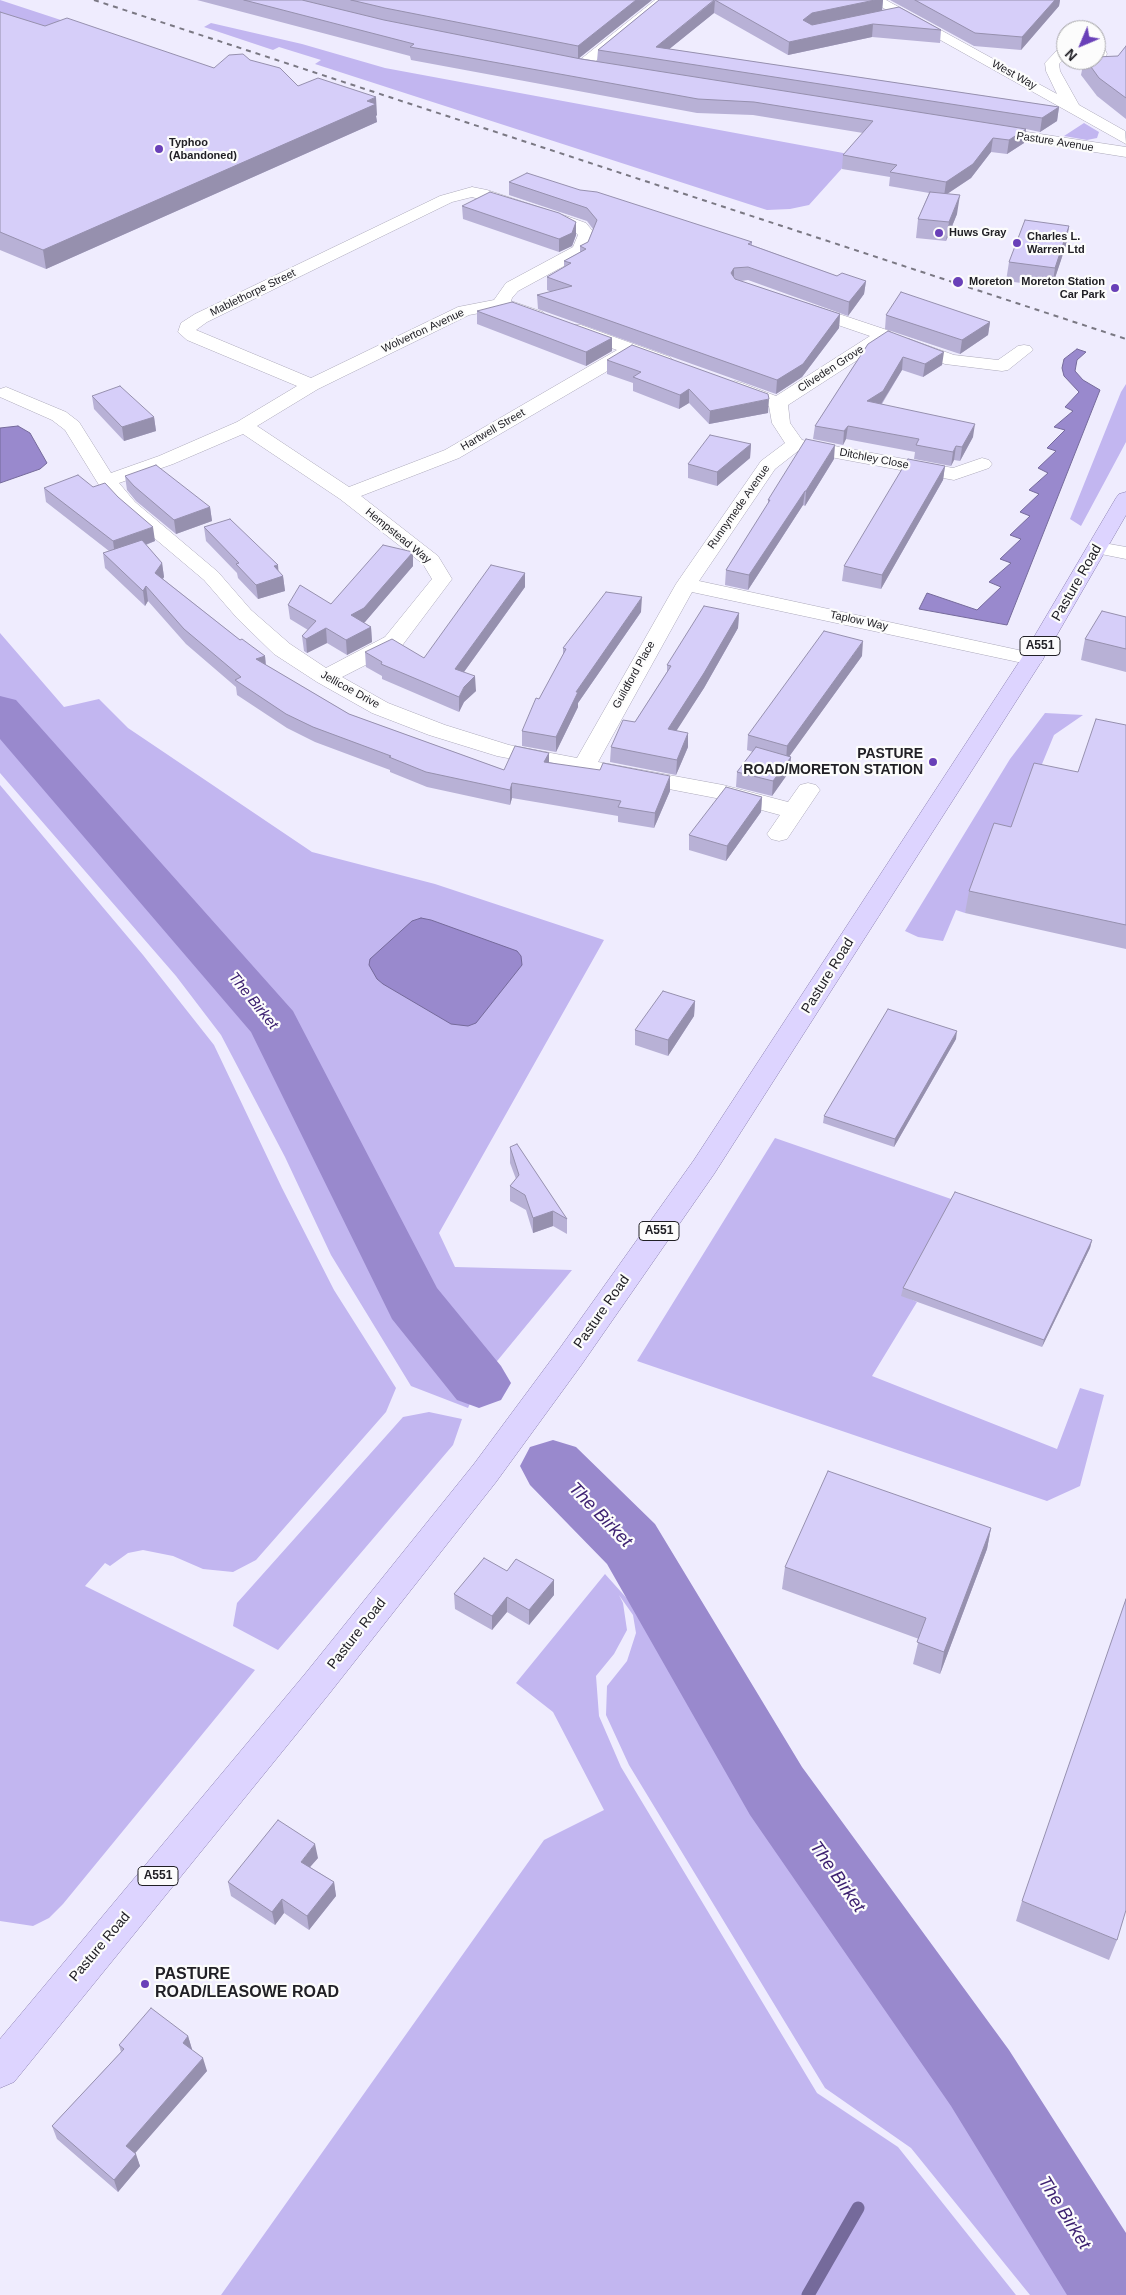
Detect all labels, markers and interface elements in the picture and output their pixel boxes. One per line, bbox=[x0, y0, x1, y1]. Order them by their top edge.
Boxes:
north arrow bbox=[1056, 20, 1106, 70]
text: N bbox=[1062, 46, 1080, 64]
street label: West Way bbox=[989, 57, 1039, 93]
street label: Pasture Avenue bbox=[1015, 129, 1095, 155]
place label: Typhoo (Abandoned) bbox=[169, 136, 237, 162]
marker: Typhoo (Abandoned) bbox=[153, 143, 165, 155]
place label: Huws Gray bbox=[949, 226, 1006, 240]
marker: Huws Gray bbox=[933, 227, 945, 239]
place label: Charles L. Warren Ltd bbox=[1027, 230, 1085, 256]
marker: Charles L. Warren Ltd bbox=[1011, 237, 1023, 249]
street label: Mablethorpe Street bbox=[208, 267, 298, 319]
marker: Moreton bbox=[951, 275, 965, 289]
place label: Moreton bbox=[969, 275, 1012, 289]
place label: Moreton Station Car Park bbox=[1021, 275, 1105, 301]
marker: Moreton Station Car Park bbox=[1109, 282, 1121, 294]
street label: Wolverton Avenue bbox=[380, 306, 466, 356]
street label: Cliveden Grove bbox=[796, 343, 866, 395]
street label: Hartwell Street bbox=[458, 406, 528, 454]
street label: Ditchley Close bbox=[838, 446, 910, 472]
street label: Runnymede Avenue bbox=[705, 462, 773, 552]
street label: Hempstead Way bbox=[362, 505, 434, 567]
street label: Pasture Road bbox=[1048, 542, 1106, 624]
street label: Taplow Way bbox=[829, 608, 889, 634]
road number: A551 bbox=[1020, 636, 1060, 656]
street label: Guildford Place bbox=[610, 639, 658, 711]
street label: Jellicoe Drive bbox=[318, 668, 382, 712]
place label: PASTURE ROAD/MORETON STATION bbox=[743, 746, 923, 779]
marker: PASTURE ROAD/MORETON STATION bbox=[927, 756, 939, 768]
street label: Pasture Road bbox=[798, 935, 858, 1017]
water label: The Birket bbox=[224, 969, 282, 1033]
road number: A551 bbox=[639, 1222, 679, 1240]
street label: Pasture Road bbox=[571, 1272, 633, 1352]
water label: The Birket bbox=[564, 1478, 636, 1552]
street label: Pasture Road bbox=[324, 1595, 390, 1673]
water label: The Birket bbox=[805, 1837, 869, 1917]
road number: A551 bbox=[138, 1866, 178, 1885]
street label: Pasture Road bbox=[66, 1909, 134, 1985]
place label: PASTURE ROAD/LEASOWE ROAD bbox=[155, 1965, 339, 2003]
marker: PASTURE ROAD/LEASOWE ROAD bbox=[139, 1978, 151, 1990]
water label: The Birket bbox=[1033, 2172, 1095, 2254]

